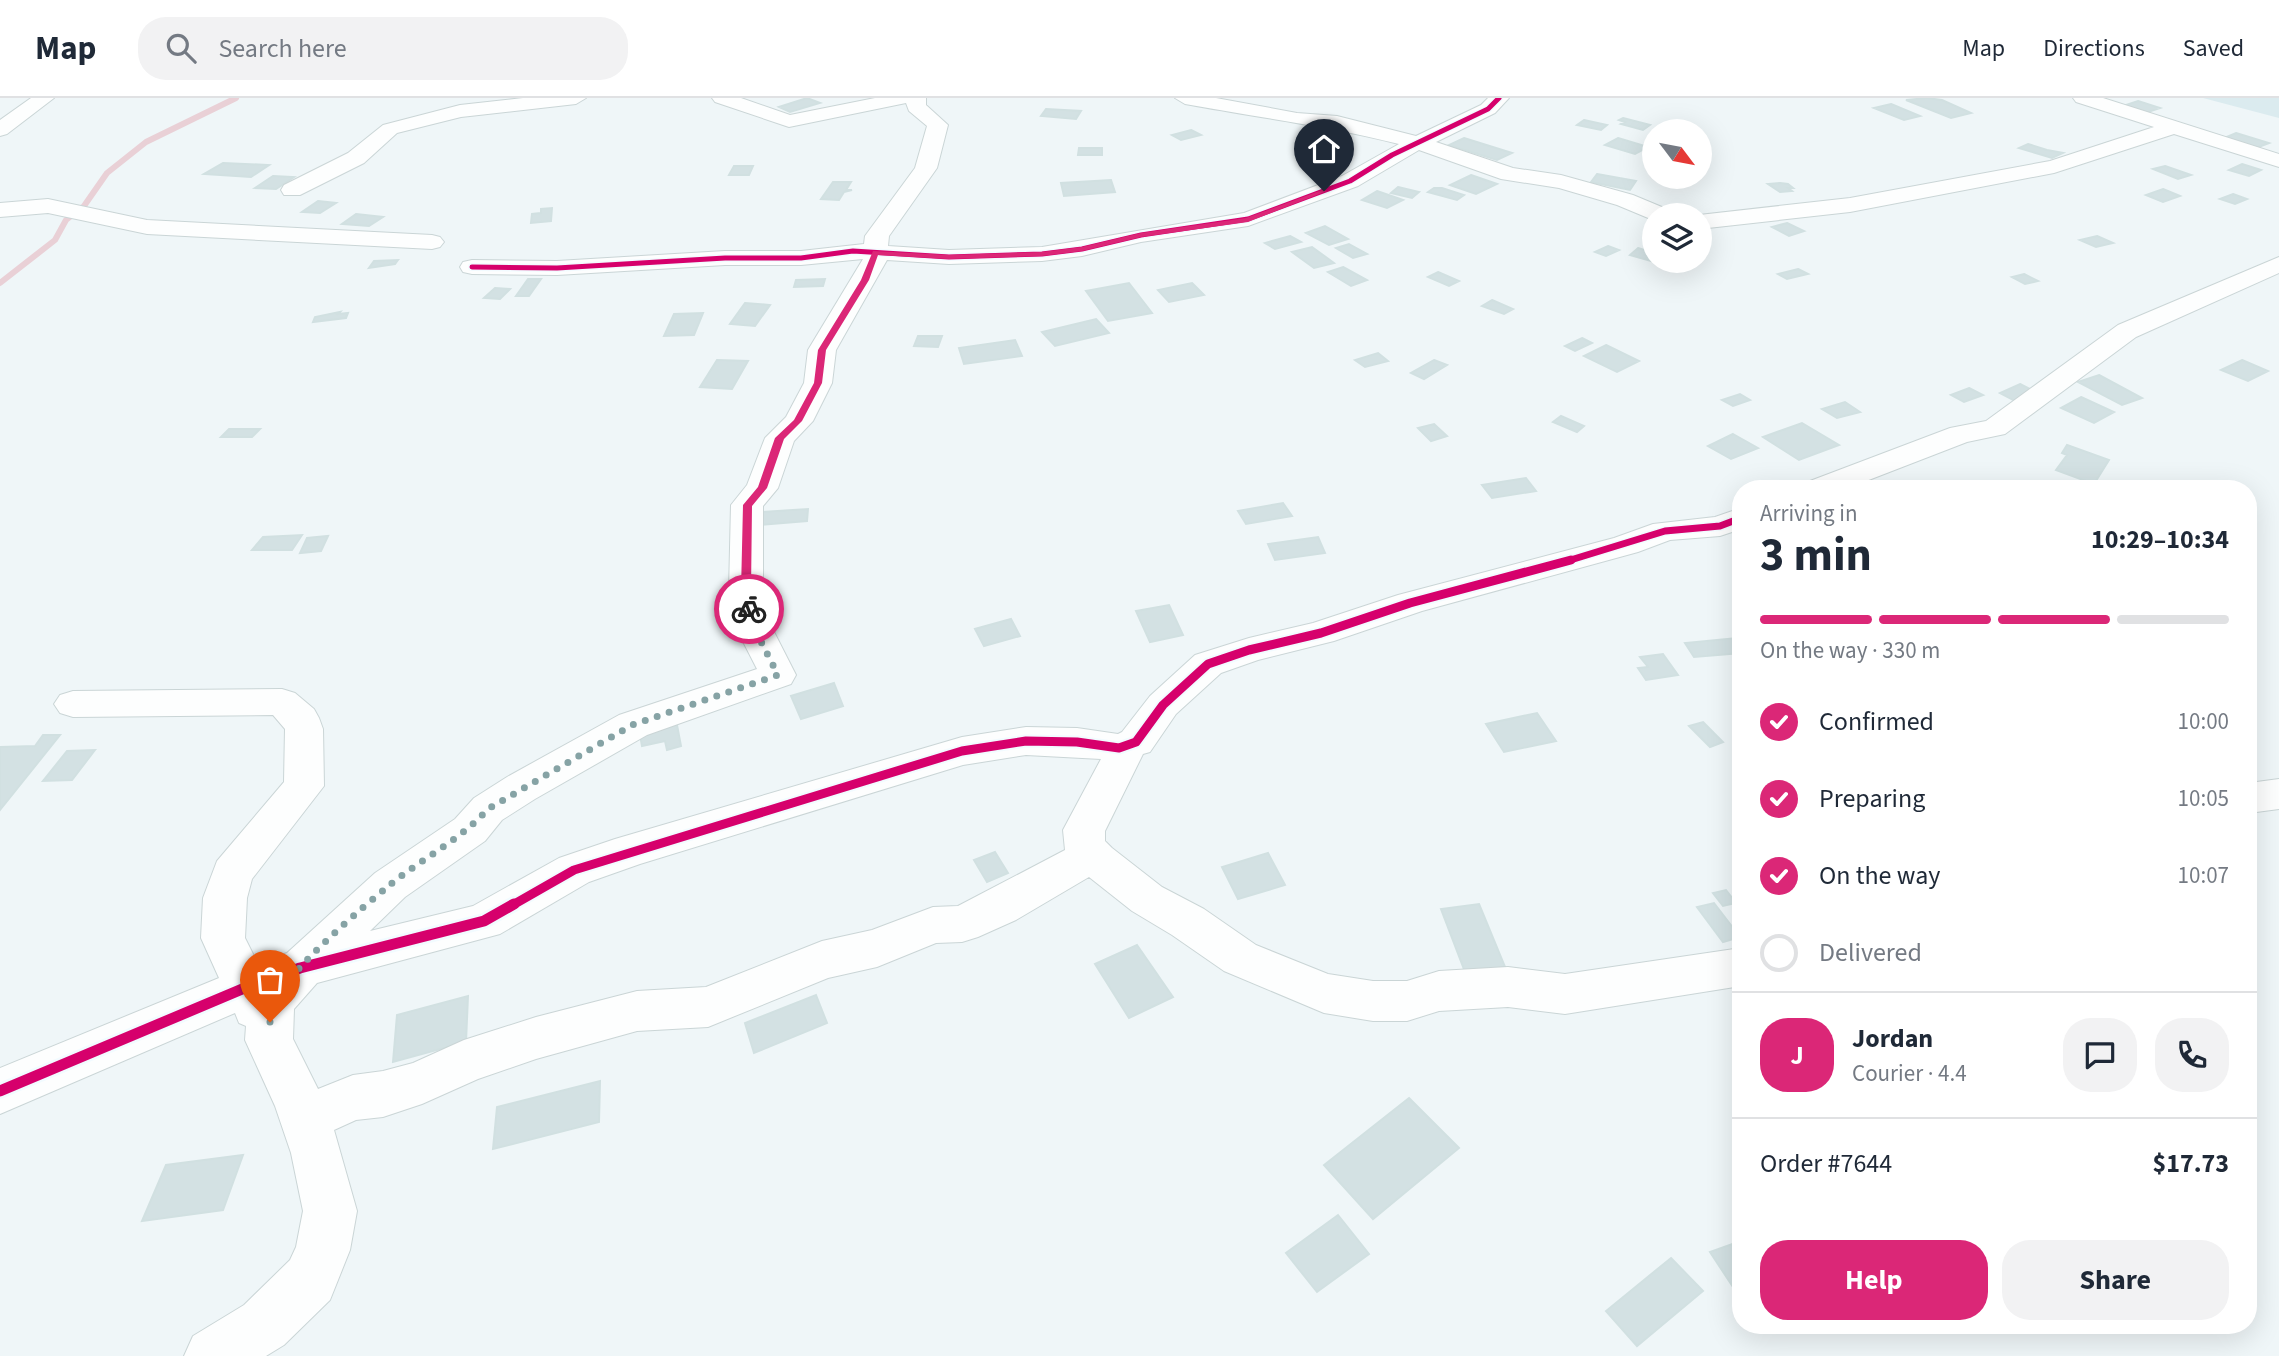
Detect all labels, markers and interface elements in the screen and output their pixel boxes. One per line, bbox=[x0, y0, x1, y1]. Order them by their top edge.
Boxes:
search box bbox=[138, 17, 628, 80]
text: Map bbox=[35, 25, 96, 72]
icon: search bbox=[162, 29, 200, 67]
text: Search here bbox=[218, 30, 347, 67]
text: Map bbox=[1962, 31, 2005, 66]
text: Directions bbox=[2043, 31, 2145, 66]
text: Saved bbox=[2183, 31, 2244, 66]
pin bbox=[1294, 119, 1354, 191]
north arrow bbox=[1642, 119, 1712, 189]
map controls bbox=[1642, 119, 1712, 273]
icon: home bbox=[1305, 130, 1343, 168]
button: layers bbox=[1642, 203, 1712, 273]
text: Arriving in bbox=[1760, 497, 1858, 530]
text: 10:29–10:34 bbox=[2091, 521, 2229, 558]
text: 3 min bbox=[1760, 523, 1872, 588]
courier bbox=[714, 574, 784, 644]
icon: bike bbox=[730, 590, 768, 628]
text: On the way · 330 m bbox=[1760, 634, 1940, 667]
icon: check bbox=[1760, 703, 1798, 741]
text: Confirmed bbox=[1819, 703, 1934, 740]
text: 10:00 bbox=[2178, 705, 2229, 738]
icon: check bbox=[1760, 780, 1798, 818]
text: Preparing bbox=[1819, 780, 1925, 817]
text: 10:05 bbox=[2178, 782, 2229, 815]
icon: check bbox=[1760, 857, 1798, 895]
text: On the way bbox=[1819, 857, 1940, 894]
text: 10:07 bbox=[2178, 859, 2229, 892]
text: Delivered bbox=[1819, 934, 1922, 971]
pin bbox=[240, 950, 300, 1022]
icon: bag bbox=[251, 961, 289, 999]
button: chat bbox=[2063, 1018, 2137, 1092]
button: phone bbox=[2155, 1018, 2229, 1092]
text: Jordan bbox=[1852, 1020, 1933, 1057]
text: J bbox=[1790, 1037, 1804, 1074]
text: Courier · 4.4 bbox=[1852, 1057, 1967, 1090]
text: Order #7644 bbox=[1760, 1145, 1892, 1182]
text: $17.73 bbox=[2153, 1145, 2229, 1182]
button: Help bbox=[1760, 1240, 1988, 1320]
button: Share bbox=[2002, 1240, 2229, 1320]

